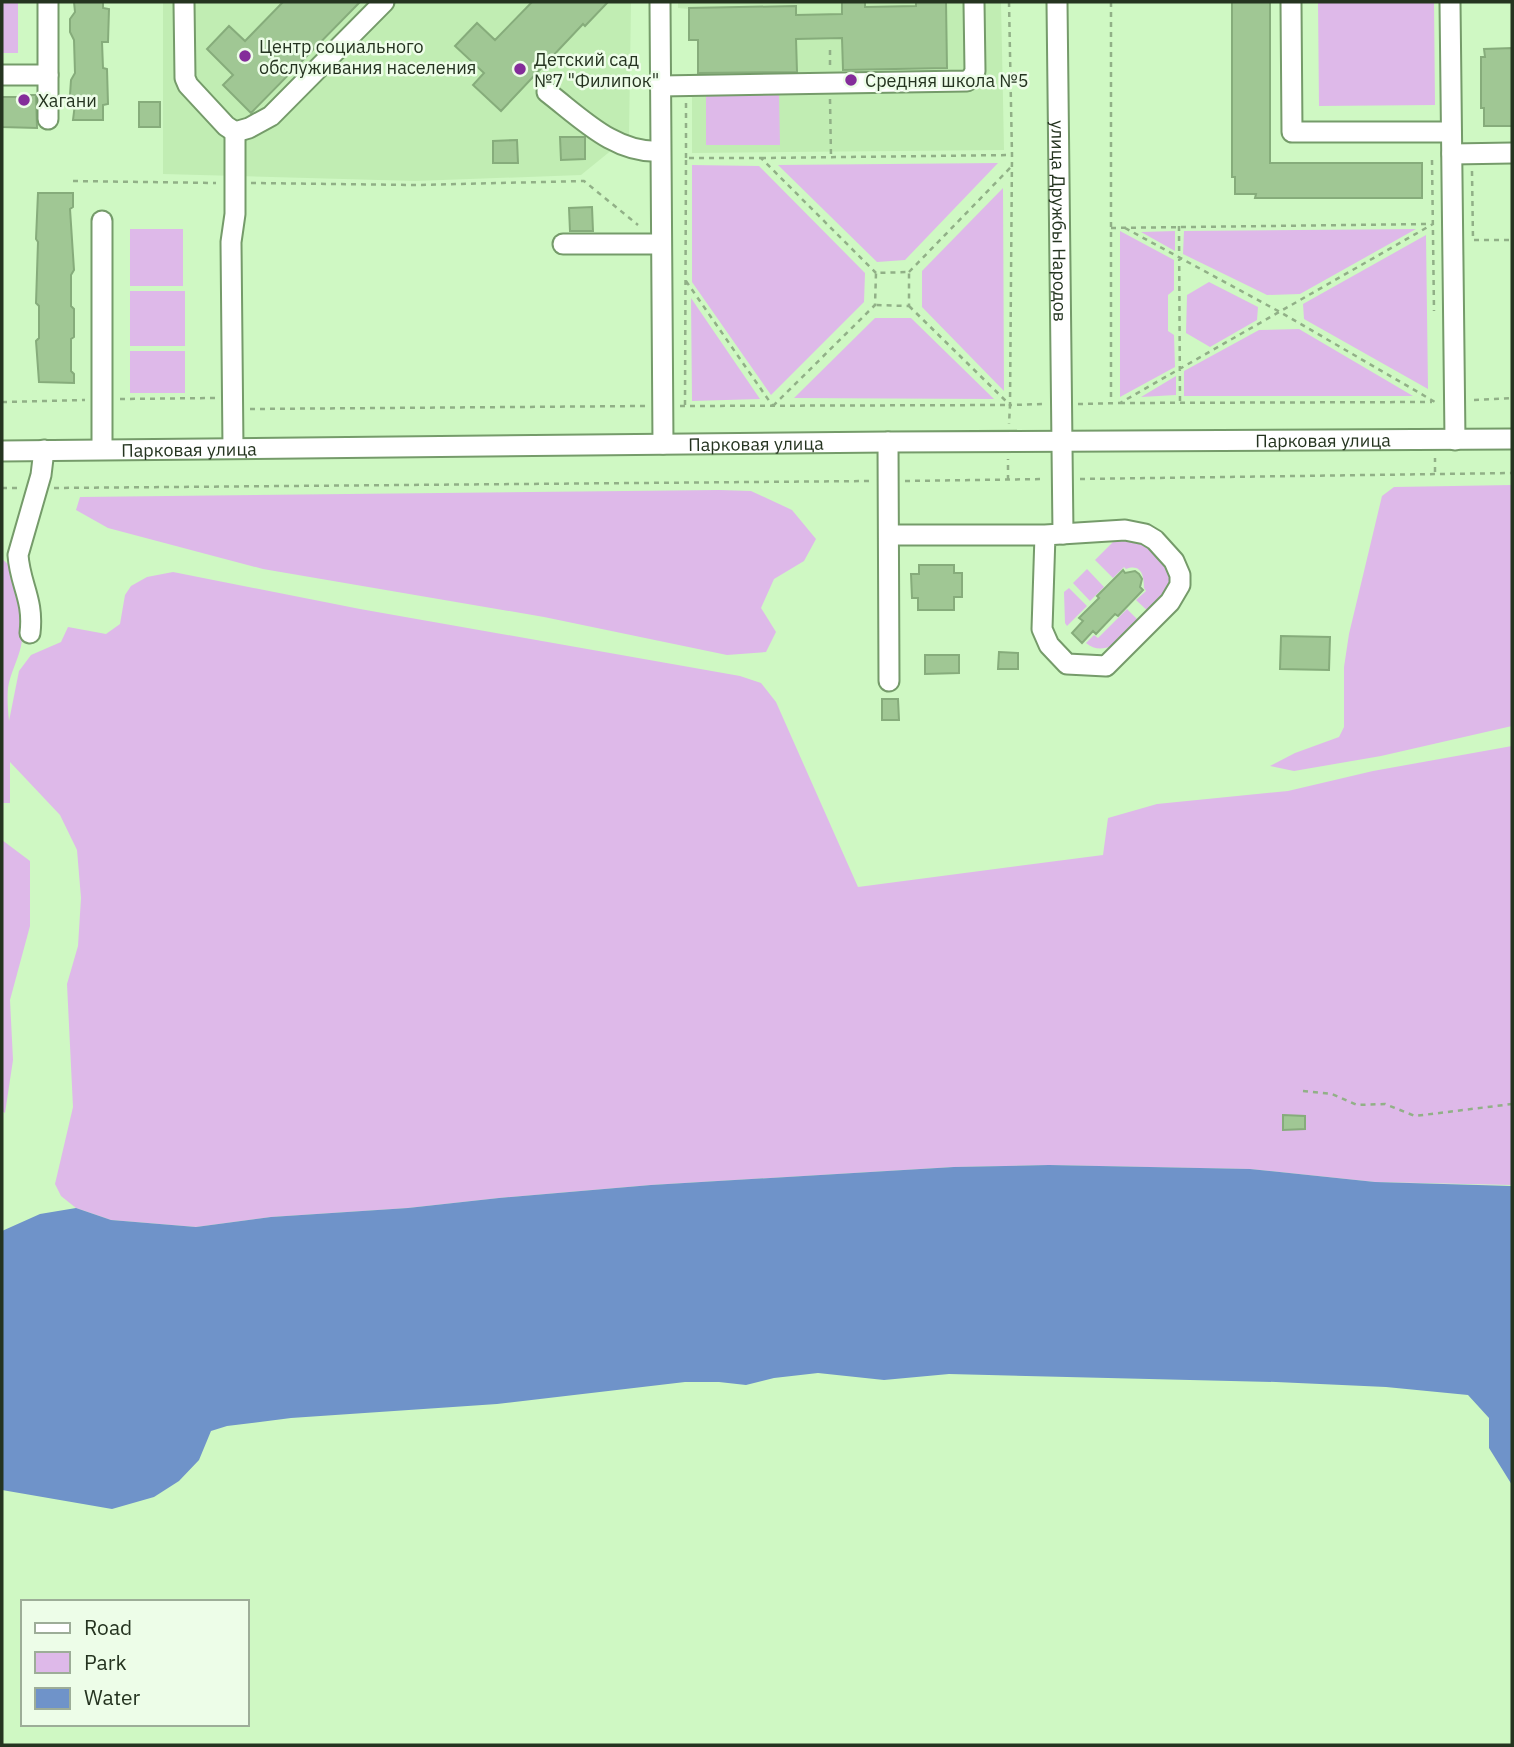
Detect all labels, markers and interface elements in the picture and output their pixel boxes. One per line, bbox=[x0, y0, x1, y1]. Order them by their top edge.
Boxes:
place label: Центр социального обслуживания населения bbox=[259, 35, 476, 79]
marker: Центр социального обслуживания населения bbox=[237, 48, 253, 64]
place label: Детский сад №7 "Филипок" bbox=[534, 48, 659, 92]
marker: Детский сад №7 "Филипок" bbox=[512, 61, 528, 77]
place label: Средняя школа №5 bbox=[865, 69, 1029, 92]
marker: Средняя школа №5 bbox=[843, 72, 859, 88]
place label: Хагани bbox=[38, 89, 97, 112]
marker: Хагани bbox=[16, 92, 32, 108]
street label: улица Дружбы Народов bbox=[1047, 120, 1072, 322]
street label: Парковая улица bbox=[1255, 428, 1391, 452]
street label: Парковая улица bbox=[688, 431, 824, 456]
street label: Парковая улица bbox=[121, 437, 257, 461]
legend bbox=[21, 1600, 248, 1726]
text: Road bbox=[84, 1613, 132, 1641]
text: Park bbox=[84, 1648, 127, 1676]
text: Water bbox=[84, 1683, 141, 1711]

